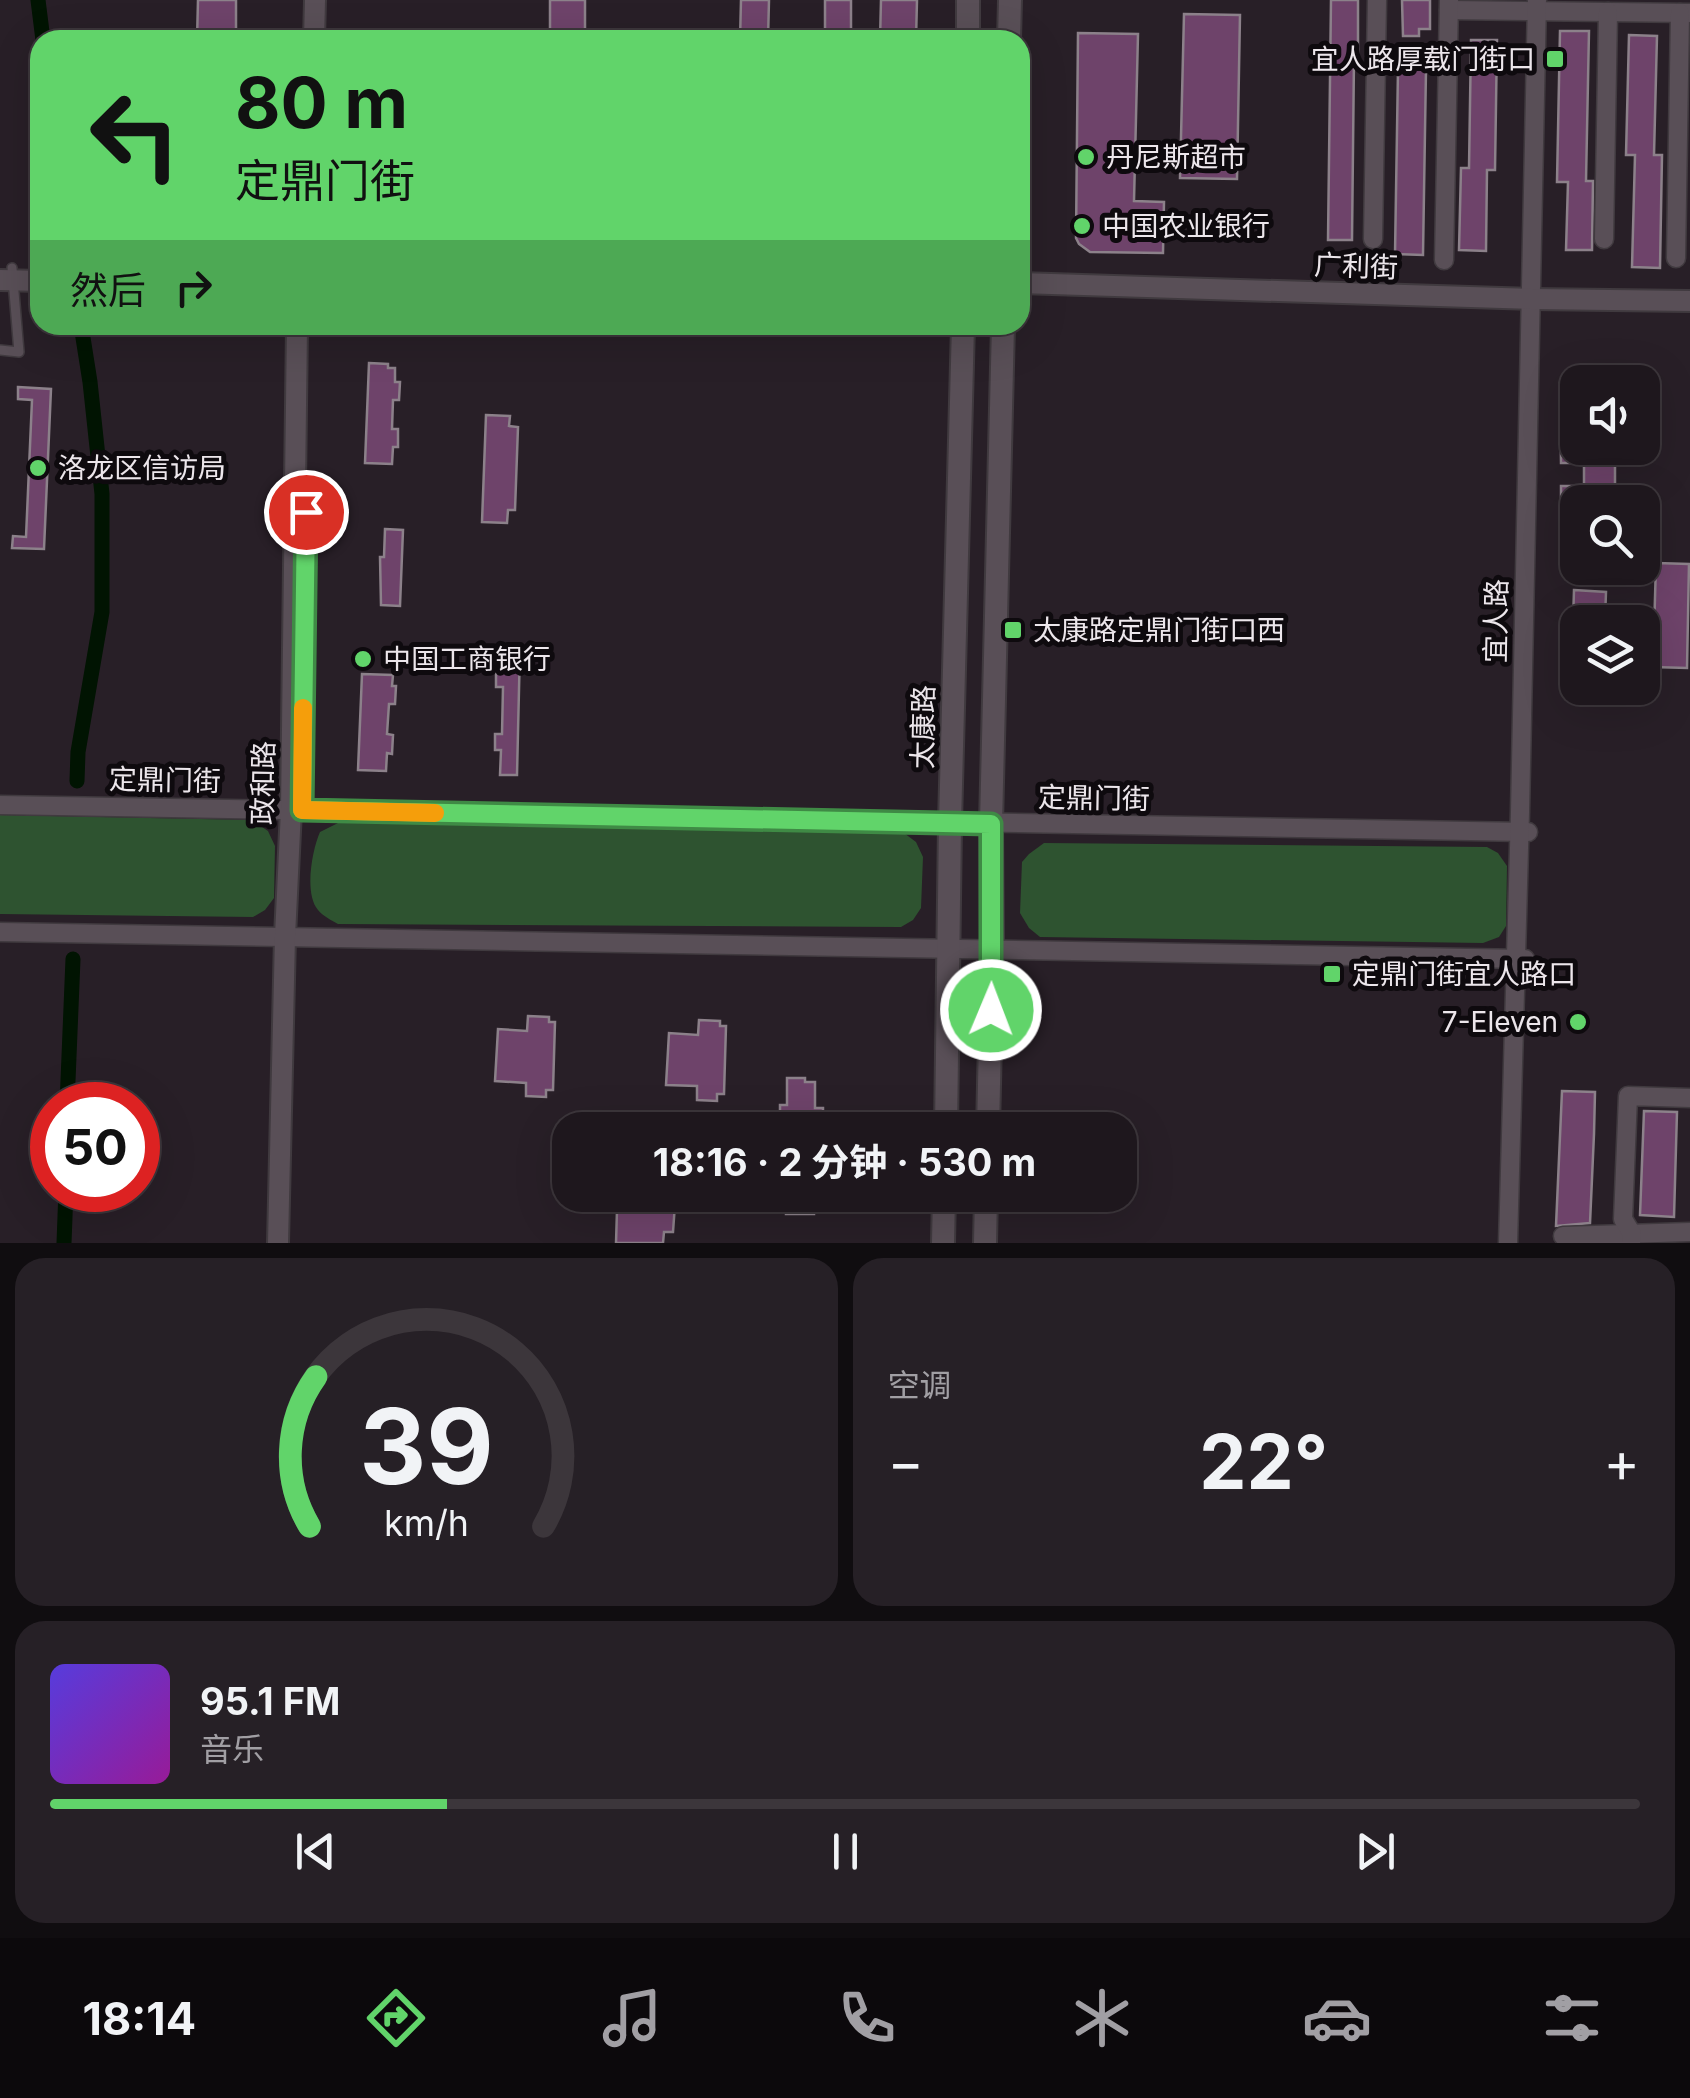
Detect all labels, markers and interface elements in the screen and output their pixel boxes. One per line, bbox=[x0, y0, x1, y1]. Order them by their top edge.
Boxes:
place label: 宜人路厚载门街口 bbox=[1311, 42, 1535, 76]
marker: 宜人路厚载门街口 bbox=[1544, 48, 1566, 70]
text: 80 m bbox=[235, 60, 408, 145]
icon: left bbox=[70, 70, 200, 200]
place label: 丹尼斯超市 bbox=[1106, 140, 1246, 174]
marker: 丹尼斯超市 bbox=[1075, 146, 1097, 168]
text: 定鼎门街 bbox=[235, 153, 415, 208]
place label: 中国农业银行 bbox=[1102, 209, 1270, 243]
marker: 中国农业银行 bbox=[1071, 215, 1093, 237]
street label: 广利街 bbox=[1313, 248, 1399, 284]
icon: right bbox=[166, 260, 221, 315]
text: 然后 bbox=[70, 267, 146, 313]
map controls bbox=[1560, 365, 1660, 705]
button: sound bbox=[1560, 365, 1660, 465]
place label: 洛龙区信访局 bbox=[58, 451, 226, 485]
marker: 洛龙区信访局 bbox=[27, 457, 49, 479]
pin bbox=[264, 470, 349, 555]
icon: arrive bbox=[279, 485, 334, 540]
button: search bbox=[1560, 485, 1660, 585]
street label: 宜人路 bbox=[1478, 579, 1514, 663]
button: layers bbox=[1560, 605, 1660, 705]
place label: 太康路定鼎门街口西 bbox=[1033, 613, 1285, 647]
marker: 太康路定鼎门街口西 bbox=[1002, 619, 1024, 641]
place label: 中国工商银行 bbox=[383, 642, 551, 676]
marker: 中国工商银行 bbox=[352, 648, 374, 670]
street label: 太康路 bbox=[905, 685, 941, 769]
street label: 政和路 bbox=[245, 741, 281, 825]
street label: 定鼎门街 bbox=[109, 762, 221, 798]
street label: 定鼎门街 bbox=[1038, 780, 1150, 816]
place label: 定鼎门街宜人路口 bbox=[1352, 957, 1576, 991]
position arrow bbox=[939, 958, 1043, 1062]
marker: 定鼎门街宜人路口 bbox=[1321, 963, 1343, 985]
place label: 7-Eleven bbox=[1442, 1005, 1558, 1039]
marker: 7-Eleven bbox=[1567, 1011, 1589, 1033]
speed limit sign: 50 bbox=[30, 1082, 160, 1212]
text: 18:16 · 2 分钟 · 530 m bbox=[653, 1139, 1036, 1185]
text: 空调 bbox=[888, 1366, 952, 1405]
text: 39 bbox=[359, 1383, 494, 1509]
text: 22° bbox=[1199, 1416, 1328, 1507]
text: − bbox=[888, 1429, 924, 1495]
text: + bbox=[1604, 1429, 1640, 1495]
text: km/h bbox=[384, 1501, 469, 1545]
text: 95.1 FM bbox=[200, 1678, 340, 1724]
text: 音乐 bbox=[200, 1730, 264, 1769]
icon: previous bbox=[288, 1824, 343, 1879]
icon: pause bbox=[818, 1824, 873, 1879]
icon: next bbox=[1348, 1824, 1403, 1879]
icon: directions bbox=[361, 1983, 431, 2053]
icon: music bbox=[597, 1983, 667, 2053]
icon: phone bbox=[832, 1983, 902, 2053]
icon: climate bbox=[1067, 1983, 1137, 2053]
icon: car bbox=[1302, 1983, 1372, 2053]
icon: filters bbox=[1537, 1983, 1607, 2053]
text: 18:14 bbox=[83, 1991, 196, 2046]

